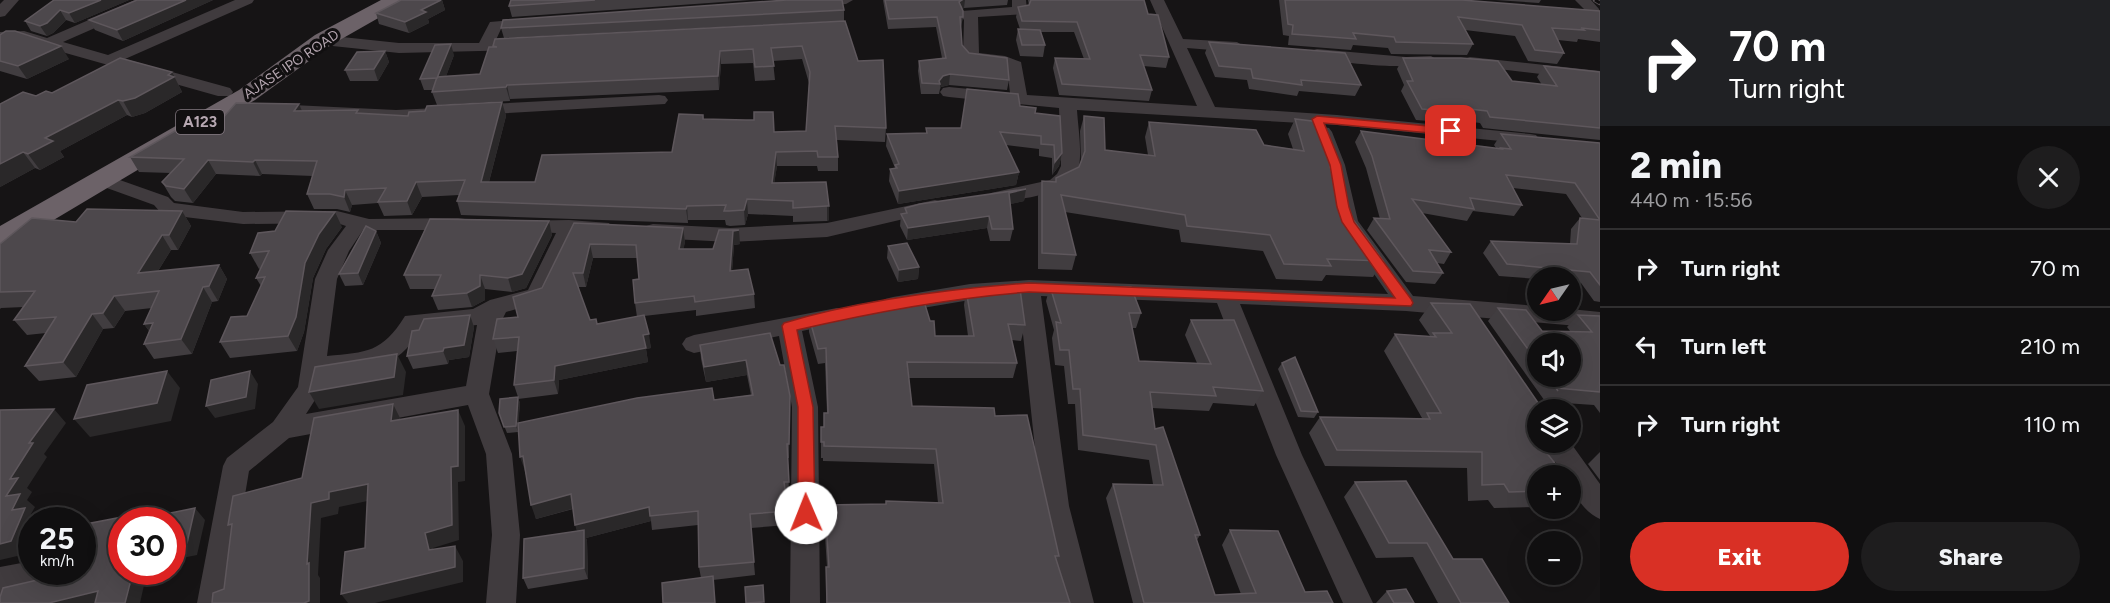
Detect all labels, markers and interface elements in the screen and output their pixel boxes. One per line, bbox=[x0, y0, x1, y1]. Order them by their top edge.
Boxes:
text: 70 m bbox=[1729, 21, 1826, 72]
icon: right bbox=[1630, 24, 1708, 102]
street label: AJASE IPO ROAD bbox=[240, 26, 342, 103]
text: Turn right bbox=[1729, 72, 1845, 105]
pin bbox=[1425, 105, 1476, 156]
road number: A123 bbox=[176, 110, 224, 134]
icon: arrive bbox=[1434, 114, 1467, 147]
text: 2 min bbox=[1630, 144, 1722, 187]
button: close bbox=[2017, 146, 2080, 209]
text: 440 m · 15:56 bbox=[1630, 188, 1752, 212]
icon: right bbox=[1630, 252, 1663, 285]
text: Turn right bbox=[1681, 255, 1780, 282]
text: 70 m bbox=[2030, 255, 2080, 282]
north arrow bbox=[1527, 267, 1581, 321]
map controls bbox=[1527, 267, 1581, 585]
icon: left bbox=[1630, 330, 1663, 363]
button: sound bbox=[1527, 333, 1581, 387]
text: Turn left bbox=[1681, 333, 1767, 360]
text: 210 m bbox=[2020, 333, 2080, 360]
button: layers bbox=[1527, 399, 1581, 453]
icon: right bbox=[1630, 408, 1663, 441]
text: Turn right bbox=[1681, 411, 1780, 438]
text: 110 m bbox=[2024, 411, 2080, 438]
button: + bbox=[1527, 465, 1581, 519]
position arrow bbox=[774, 481, 838, 545]
speed limit sign: 30 bbox=[108, 507, 186, 585]
text: 25 bbox=[40, 520, 74, 557]
button: Exit bbox=[1630, 522, 1849, 591]
button: Share bbox=[1861, 522, 2080, 591]
button: − bbox=[1527, 531, 1581, 585]
text: km/h bbox=[40, 552, 74, 570]

